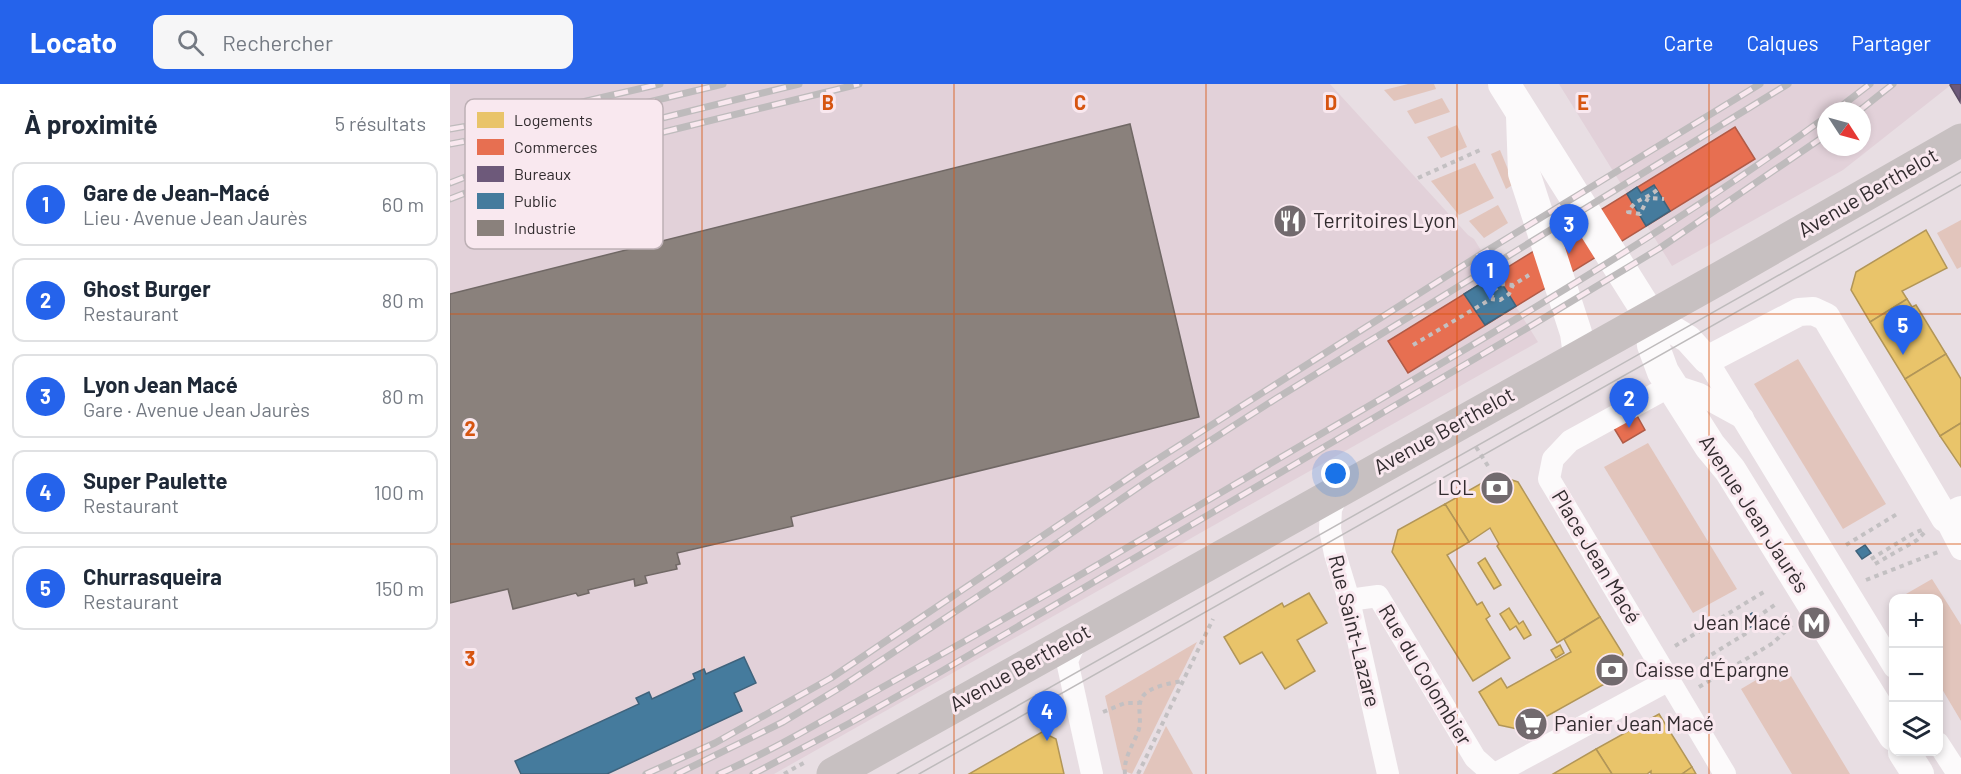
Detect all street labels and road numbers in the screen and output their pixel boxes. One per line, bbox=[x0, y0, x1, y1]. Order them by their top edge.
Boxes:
street label: Avenue Berthelot bbox=[1793, 142, 1942, 242]
street label: Avenue Berthelot bbox=[1369, 381, 1518, 479]
street label: Avenue Jean Jaurès bbox=[1695, 430, 1816, 597]
street label: Place Jean Macé bbox=[1548, 485, 1647, 628]
street label: Rue Saint-Lazare bbox=[1324, 552, 1386, 709]
street label: Rue du Colombier bbox=[1374, 599, 1478, 749]
street label: Avenue Berthelot bbox=[945, 618, 1094, 716]

